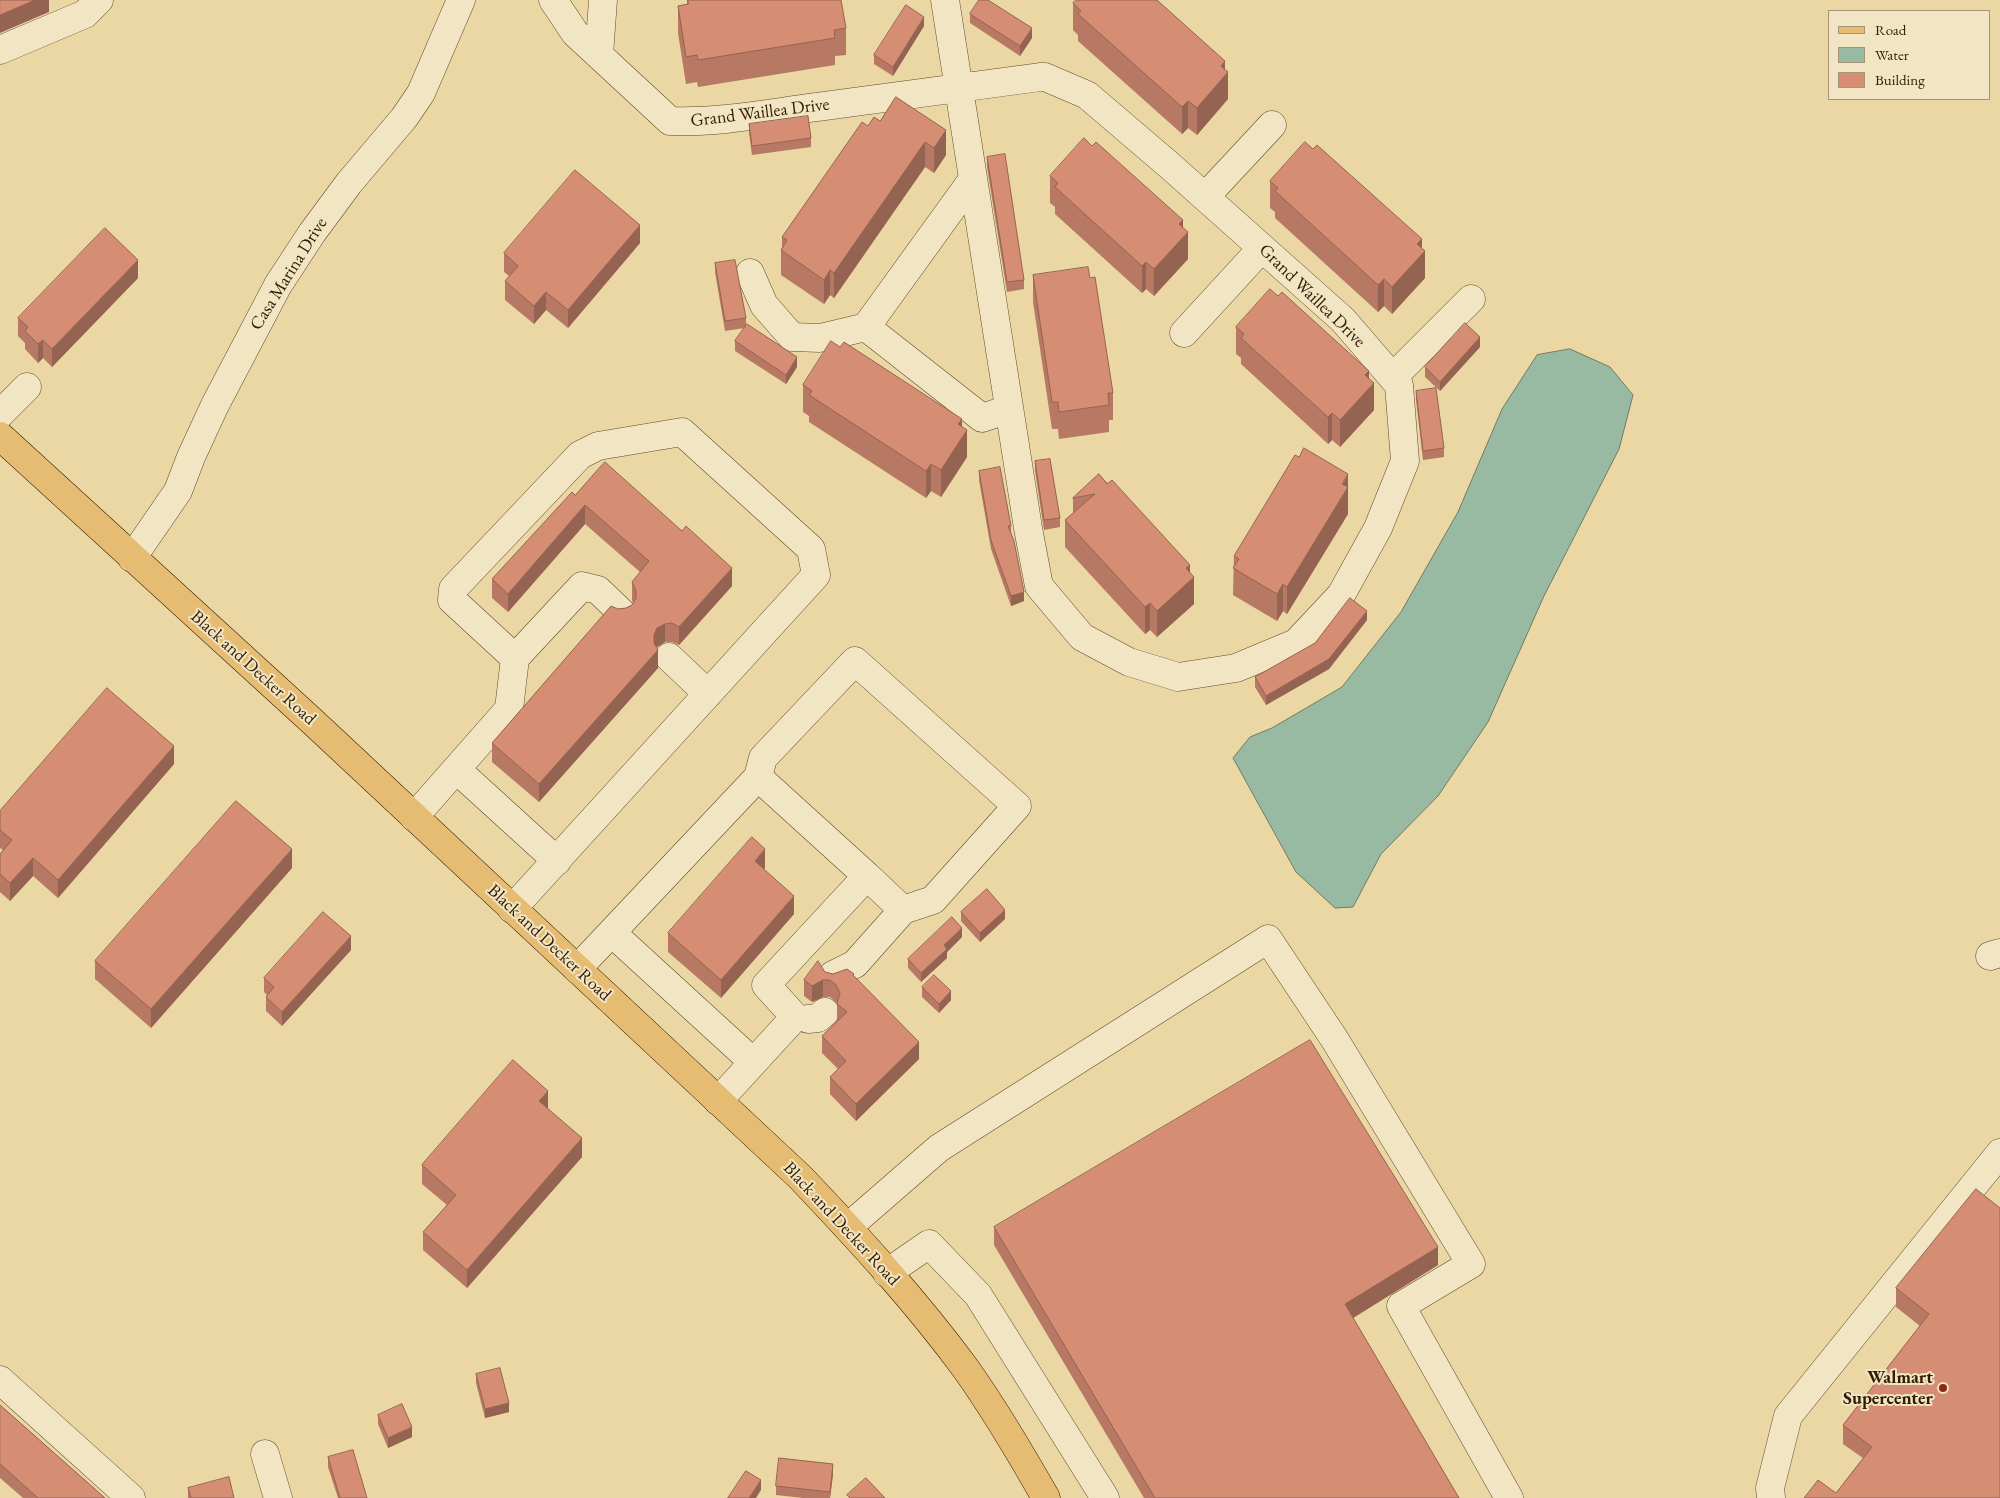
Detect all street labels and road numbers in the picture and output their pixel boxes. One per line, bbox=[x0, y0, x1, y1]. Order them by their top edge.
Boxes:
street label: Grand Waillea Drive bbox=[689, 94, 831, 132]
street label: Casa Marina Drive bbox=[246, 214, 332, 334]
street label: Grand Waillea Drive bbox=[1254, 240, 1370, 352]
street label: Black and Decker Road bbox=[186, 606, 320, 730]
street label: Black and Decker Road bbox=[483, 880, 615, 1006]
street label: Black and Decker Road bbox=[778, 1158, 904, 1290]

